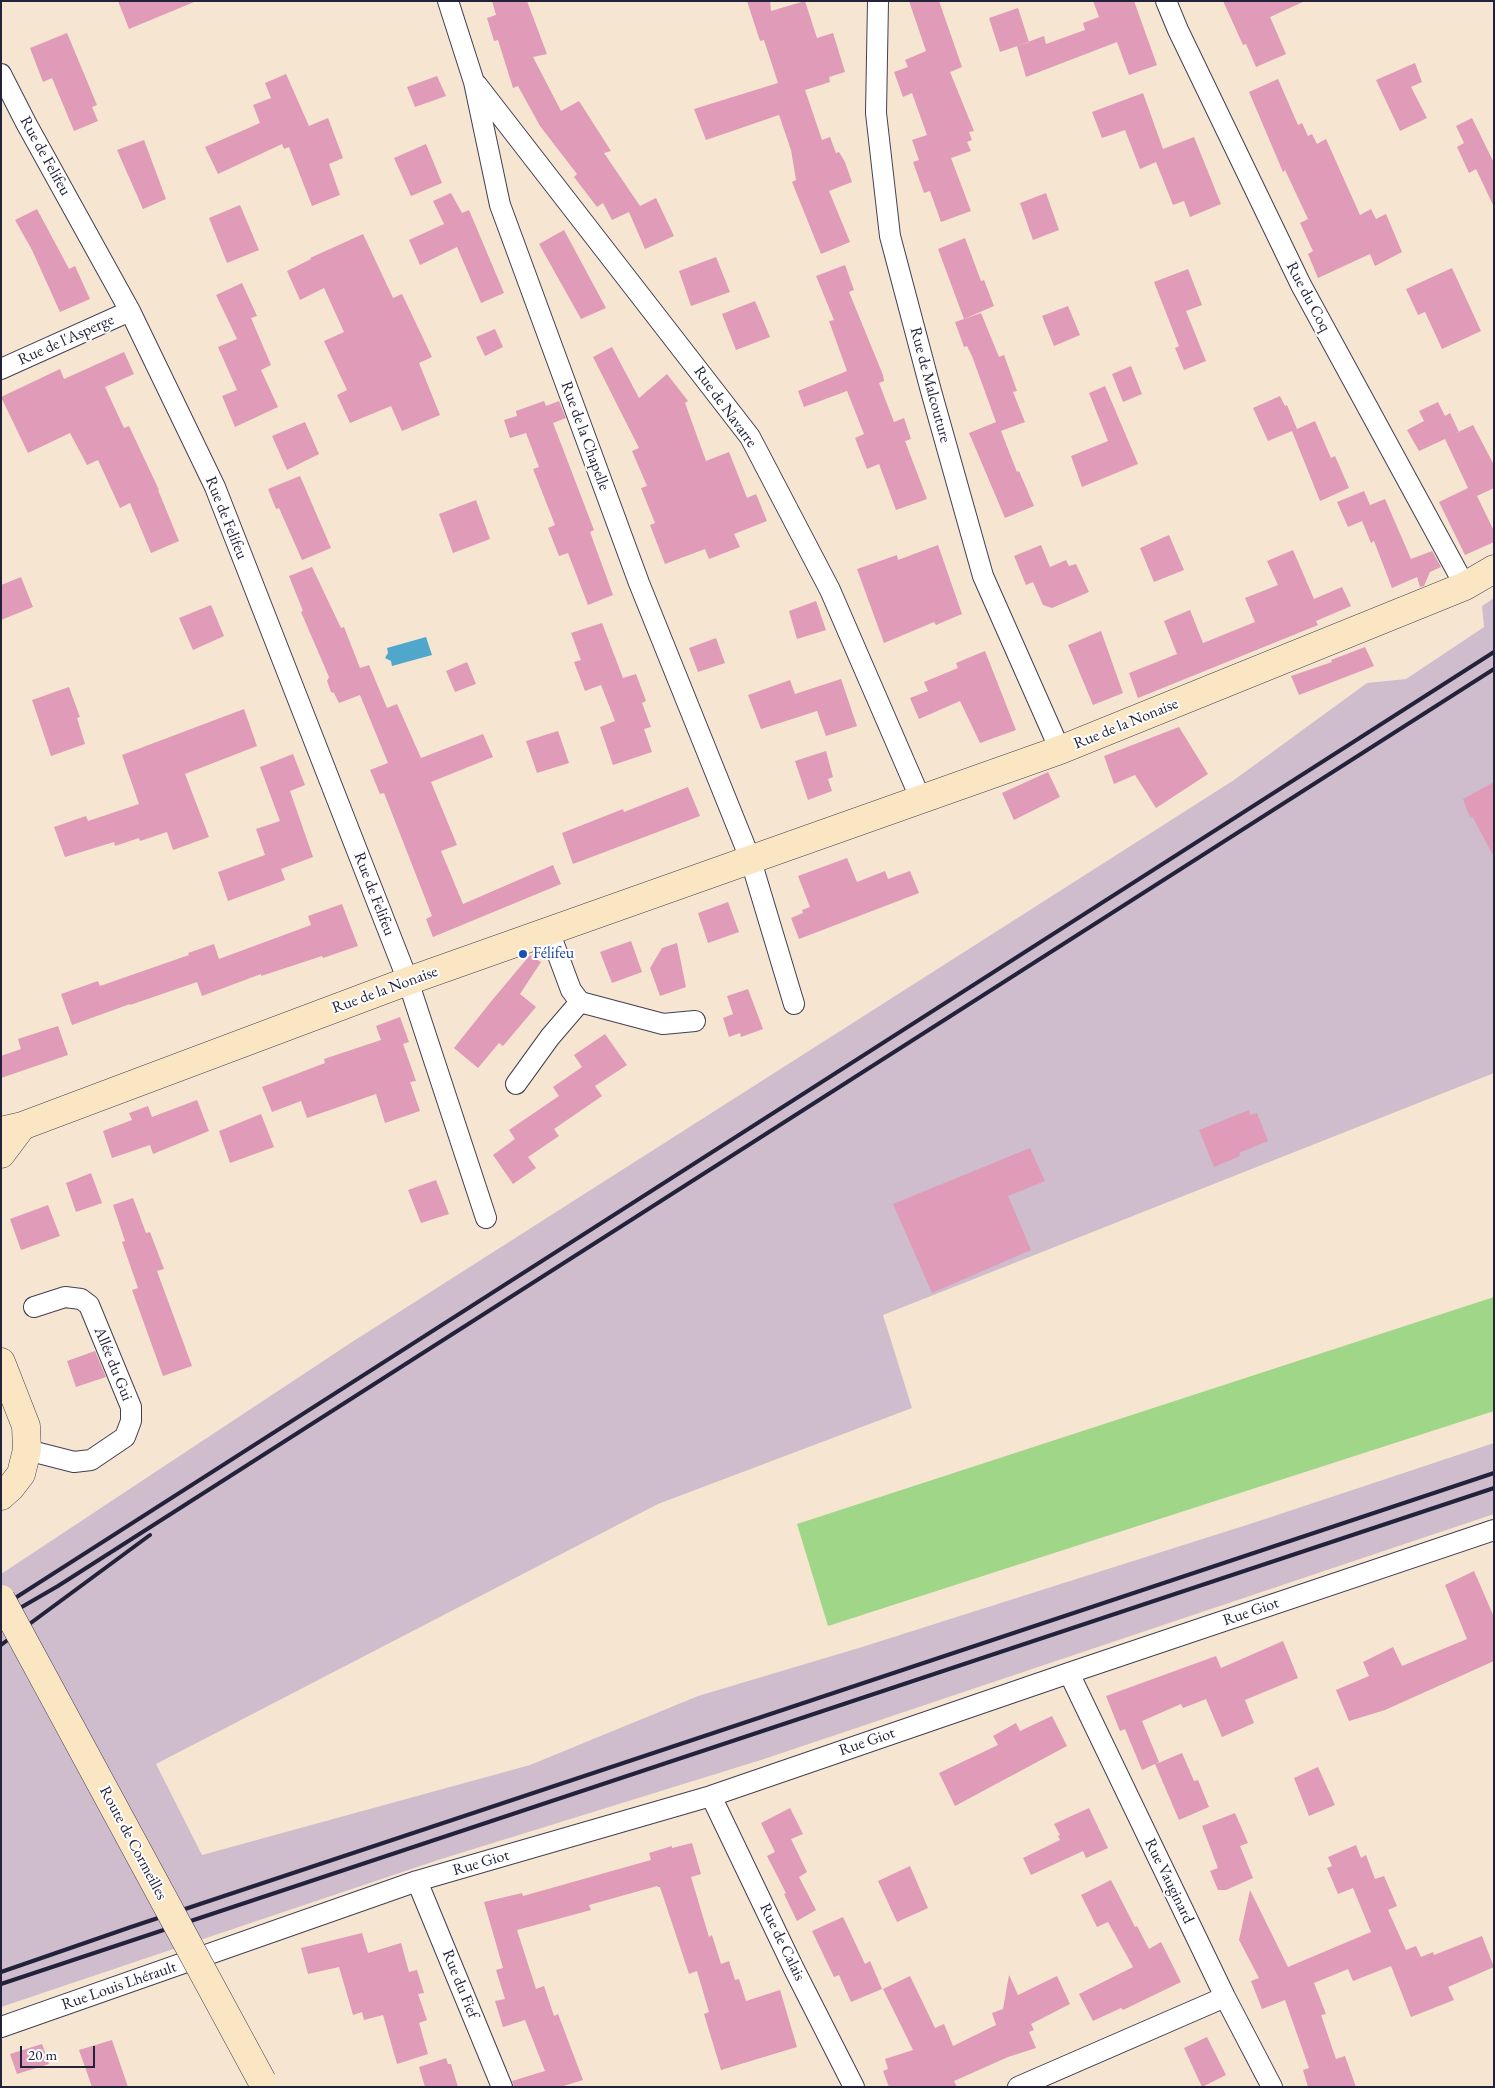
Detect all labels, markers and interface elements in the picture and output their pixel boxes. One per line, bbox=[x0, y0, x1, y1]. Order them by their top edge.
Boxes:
street label: Rue de Felifeu bbox=[15, 113, 75, 199]
street label: Rue du Coq bbox=[1282, 259, 1334, 335]
street label: Rue de l'Asperge bbox=[15, 310, 117, 370]
street label: Rue de Malcouture bbox=[905, 325, 955, 445]
street label: Rue de Navarre bbox=[689, 363, 761, 451]
street label: Rue de la Chapelle bbox=[556, 379, 614, 493]
street label: Rue de Felifeu bbox=[201, 474, 251, 562]
street label: Rue de la Nonaise bbox=[1071, 694, 1181, 754]
street label: Rue de Felifeu bbox=[349, 850, 399, 938]
place label: Félifeu bbox=[533, 944, 574, 964]
marker: Félifeu bbox=[517, 948, 529, 960]
street label: Rue de la Nonaise bbox=[330, 962, 440, 1018]
street label: Allée du Gui bbox=[89, 1324, 137, 1404]
street label: Rue Giot bbox=[1221, 1594, 1281, 1630]
street label: Rue Giot bbox=[837, 1724, 897, 1760]
street label: Route de Cormeilles bbox=[95, 1783, 171, 1903]
street label: Rue Vauginard bbox=[1140, 1835, 1198, 1927]
street label: Rue Giot bbox=[451, 1846, 511, 1880]
street label: Rue de Calais bbox=[755, 1900, 809, 1984]
street label: Rue du Fief bbox=[438, 1947, 482, 2021]
street label: Rue Louis Lhérault bbox=[59, 1957, 179, 2015]
scale bar bbox=[22, 2036, 98, 2068]
text: 20 m bbox=[28, 2045, 57, 2064]

